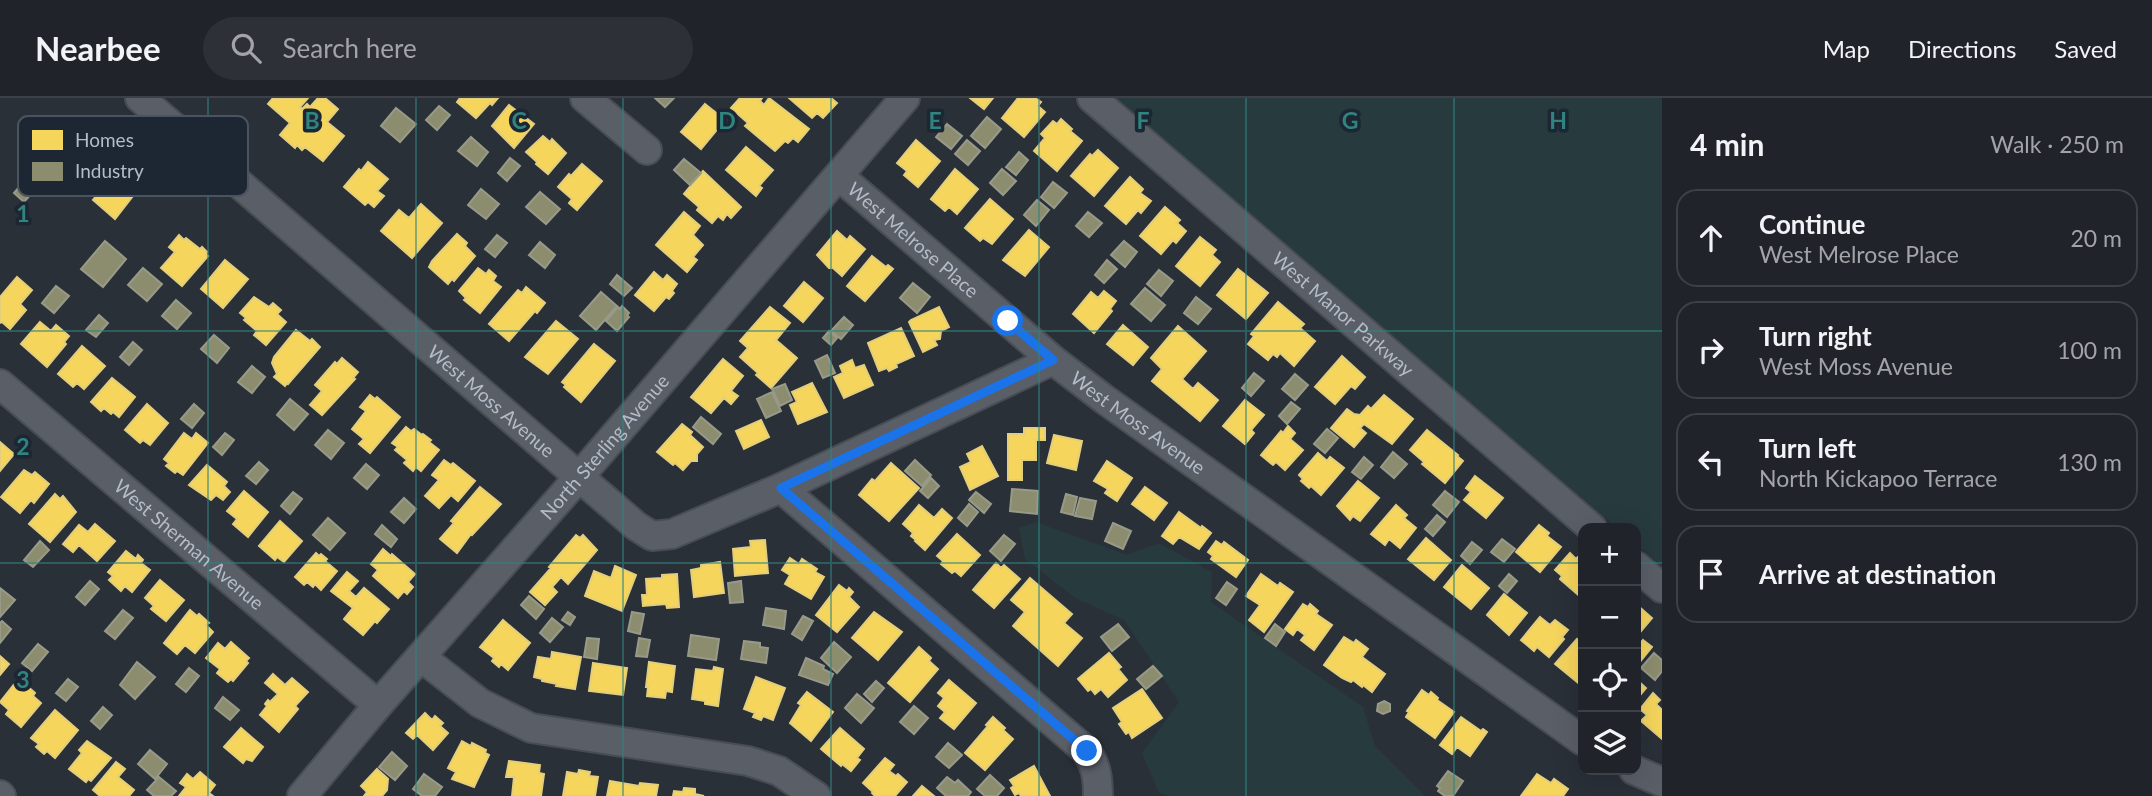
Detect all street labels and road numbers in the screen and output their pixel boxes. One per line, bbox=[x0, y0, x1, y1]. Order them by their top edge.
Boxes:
street label: West Melrose Place bbox=[844, 177, 984, 302]
street label: West Manor Parkway bbox=[1268, 246, 1419, 381]
street label: West Moss Avenue bbox=[423, 340, 560, 462]
street label: West Moss Avenue bbox=[1067, 366, 1210, 479]
street label: North Sterling Avenue bbox=[535, 369, 673, 524]
street label: West Sherman Avenue bbox=[110, 474, 269, 614]

